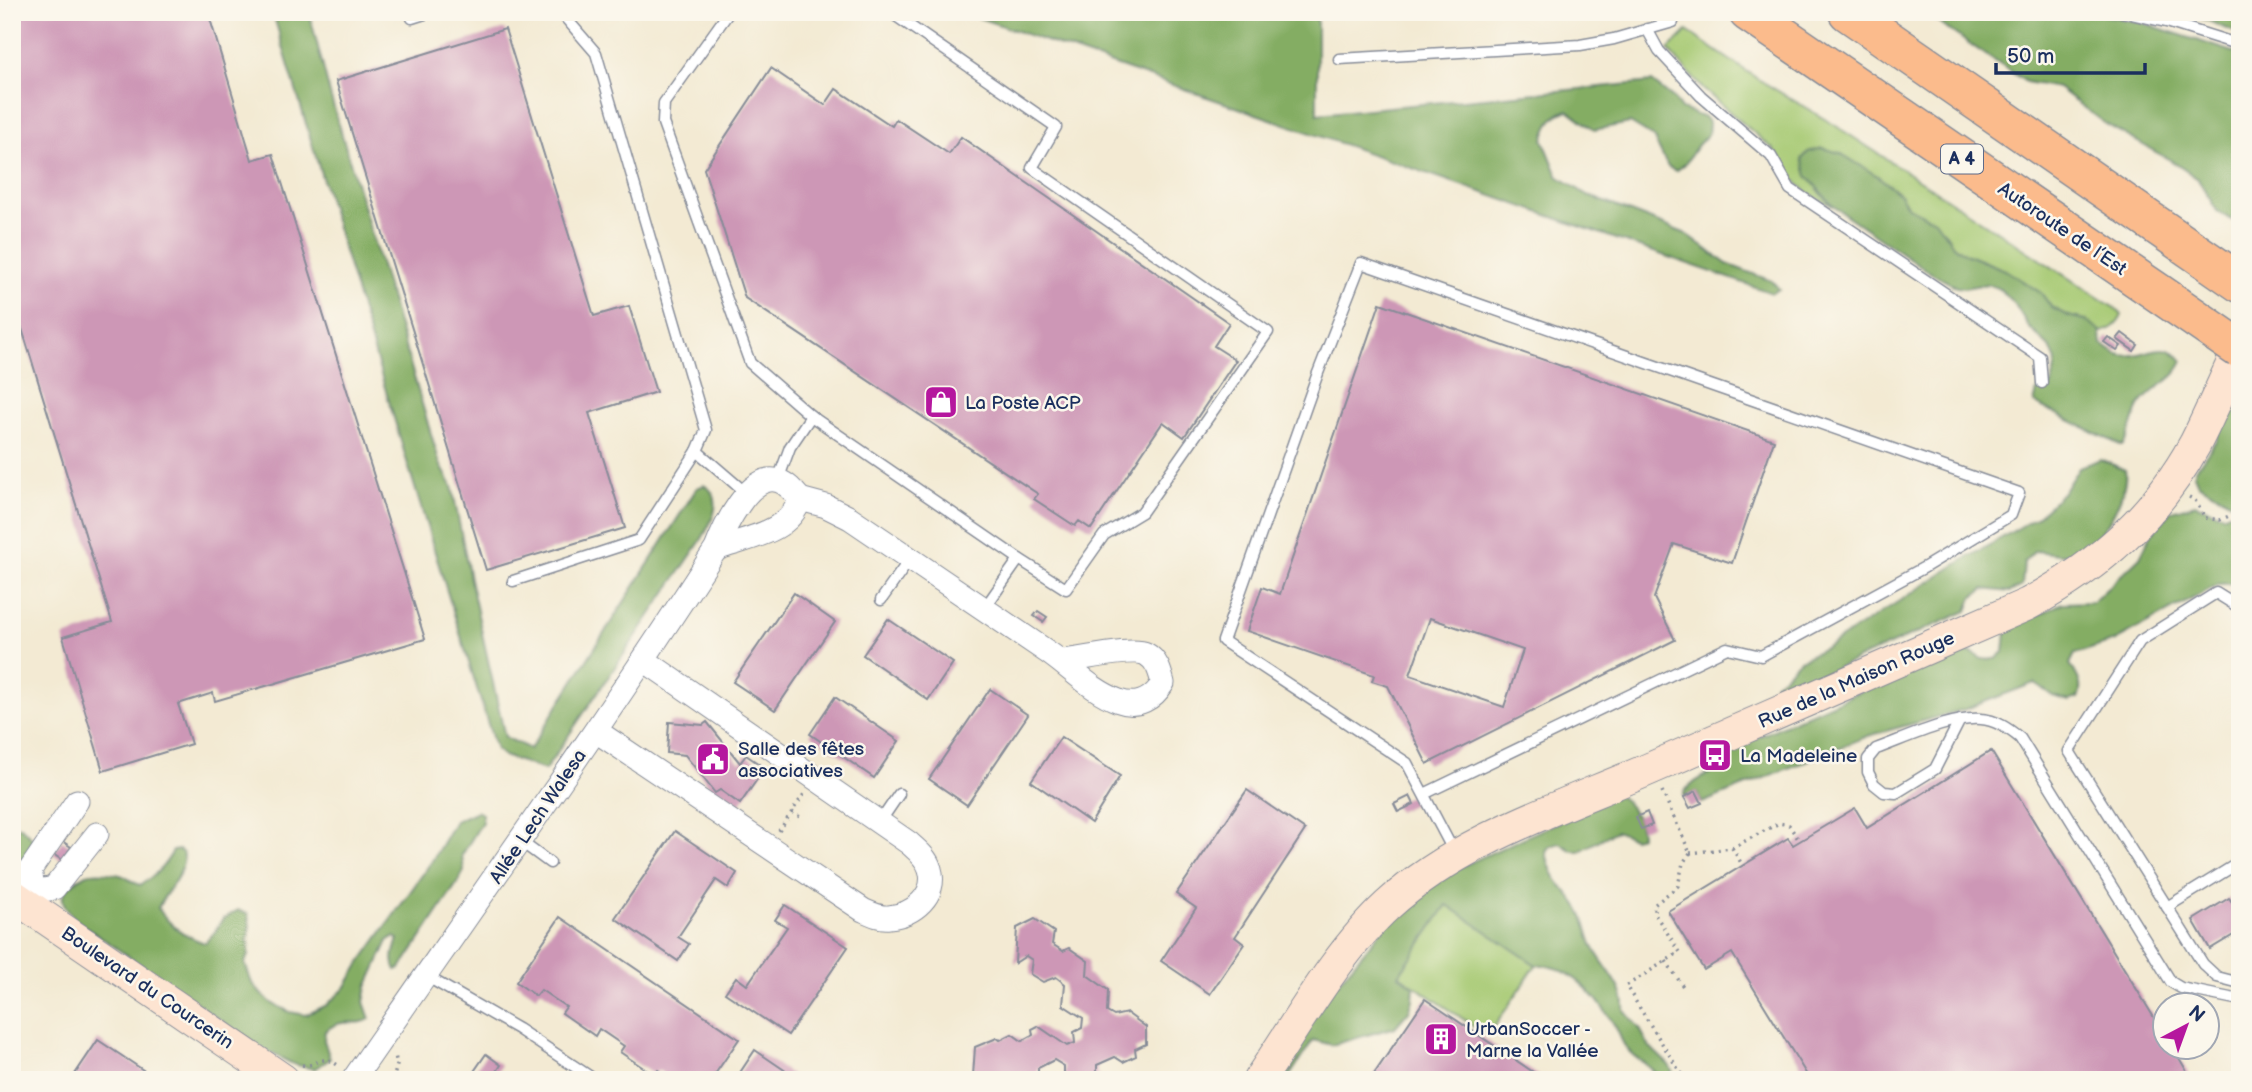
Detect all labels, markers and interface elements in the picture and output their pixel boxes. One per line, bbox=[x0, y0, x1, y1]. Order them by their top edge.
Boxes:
scale bar bbox=[1996, 32, 2145, 76]
text: 50 m bbox=[2007, 44, 2054, 69]
road number: A 4 bbox=[1941, 144, 1983, 174]
street label: Autoroute de l’Est bbox=[1993, 178, 2131, 281]
shop icon: La Poste ACP bbox=[922, 383, 960, 421]
place label: La Poste ACP bbox=[965, 392, 1081, 415]
street label: Rue de la Maison Rouge bbox=[1755, 627, 1958, 734]
bus stop icon: La Madeleine bbox=[1696, 736, 1734, 774]
place label: Salle des fêtes associatives bbox=[738, 738, 864, 783]
public building icon: Salle des fêtes associatives bbox=[694, 740, 732, 778]
street label: Allée Lech Walesa bbox=[485, 745, 592, 888]
place label: La Madeleine bbox=[1740, 745, 1857, 768]
street label: Boulevard du Courcerin bbox=[57, 922, 238, 1054]
north arrow bbox=[2150, 990, 2220, 1060]
text: N bbox=[2183, 1001, 2209, 1028]
place label: UrbanSoccer - Marne la Vallée bbox=[1466, 1018, 1599, 1063]
building icon: UrbanSoccer - Marne la Vallée bbox=[1422, 1020, 1460, 1058]

